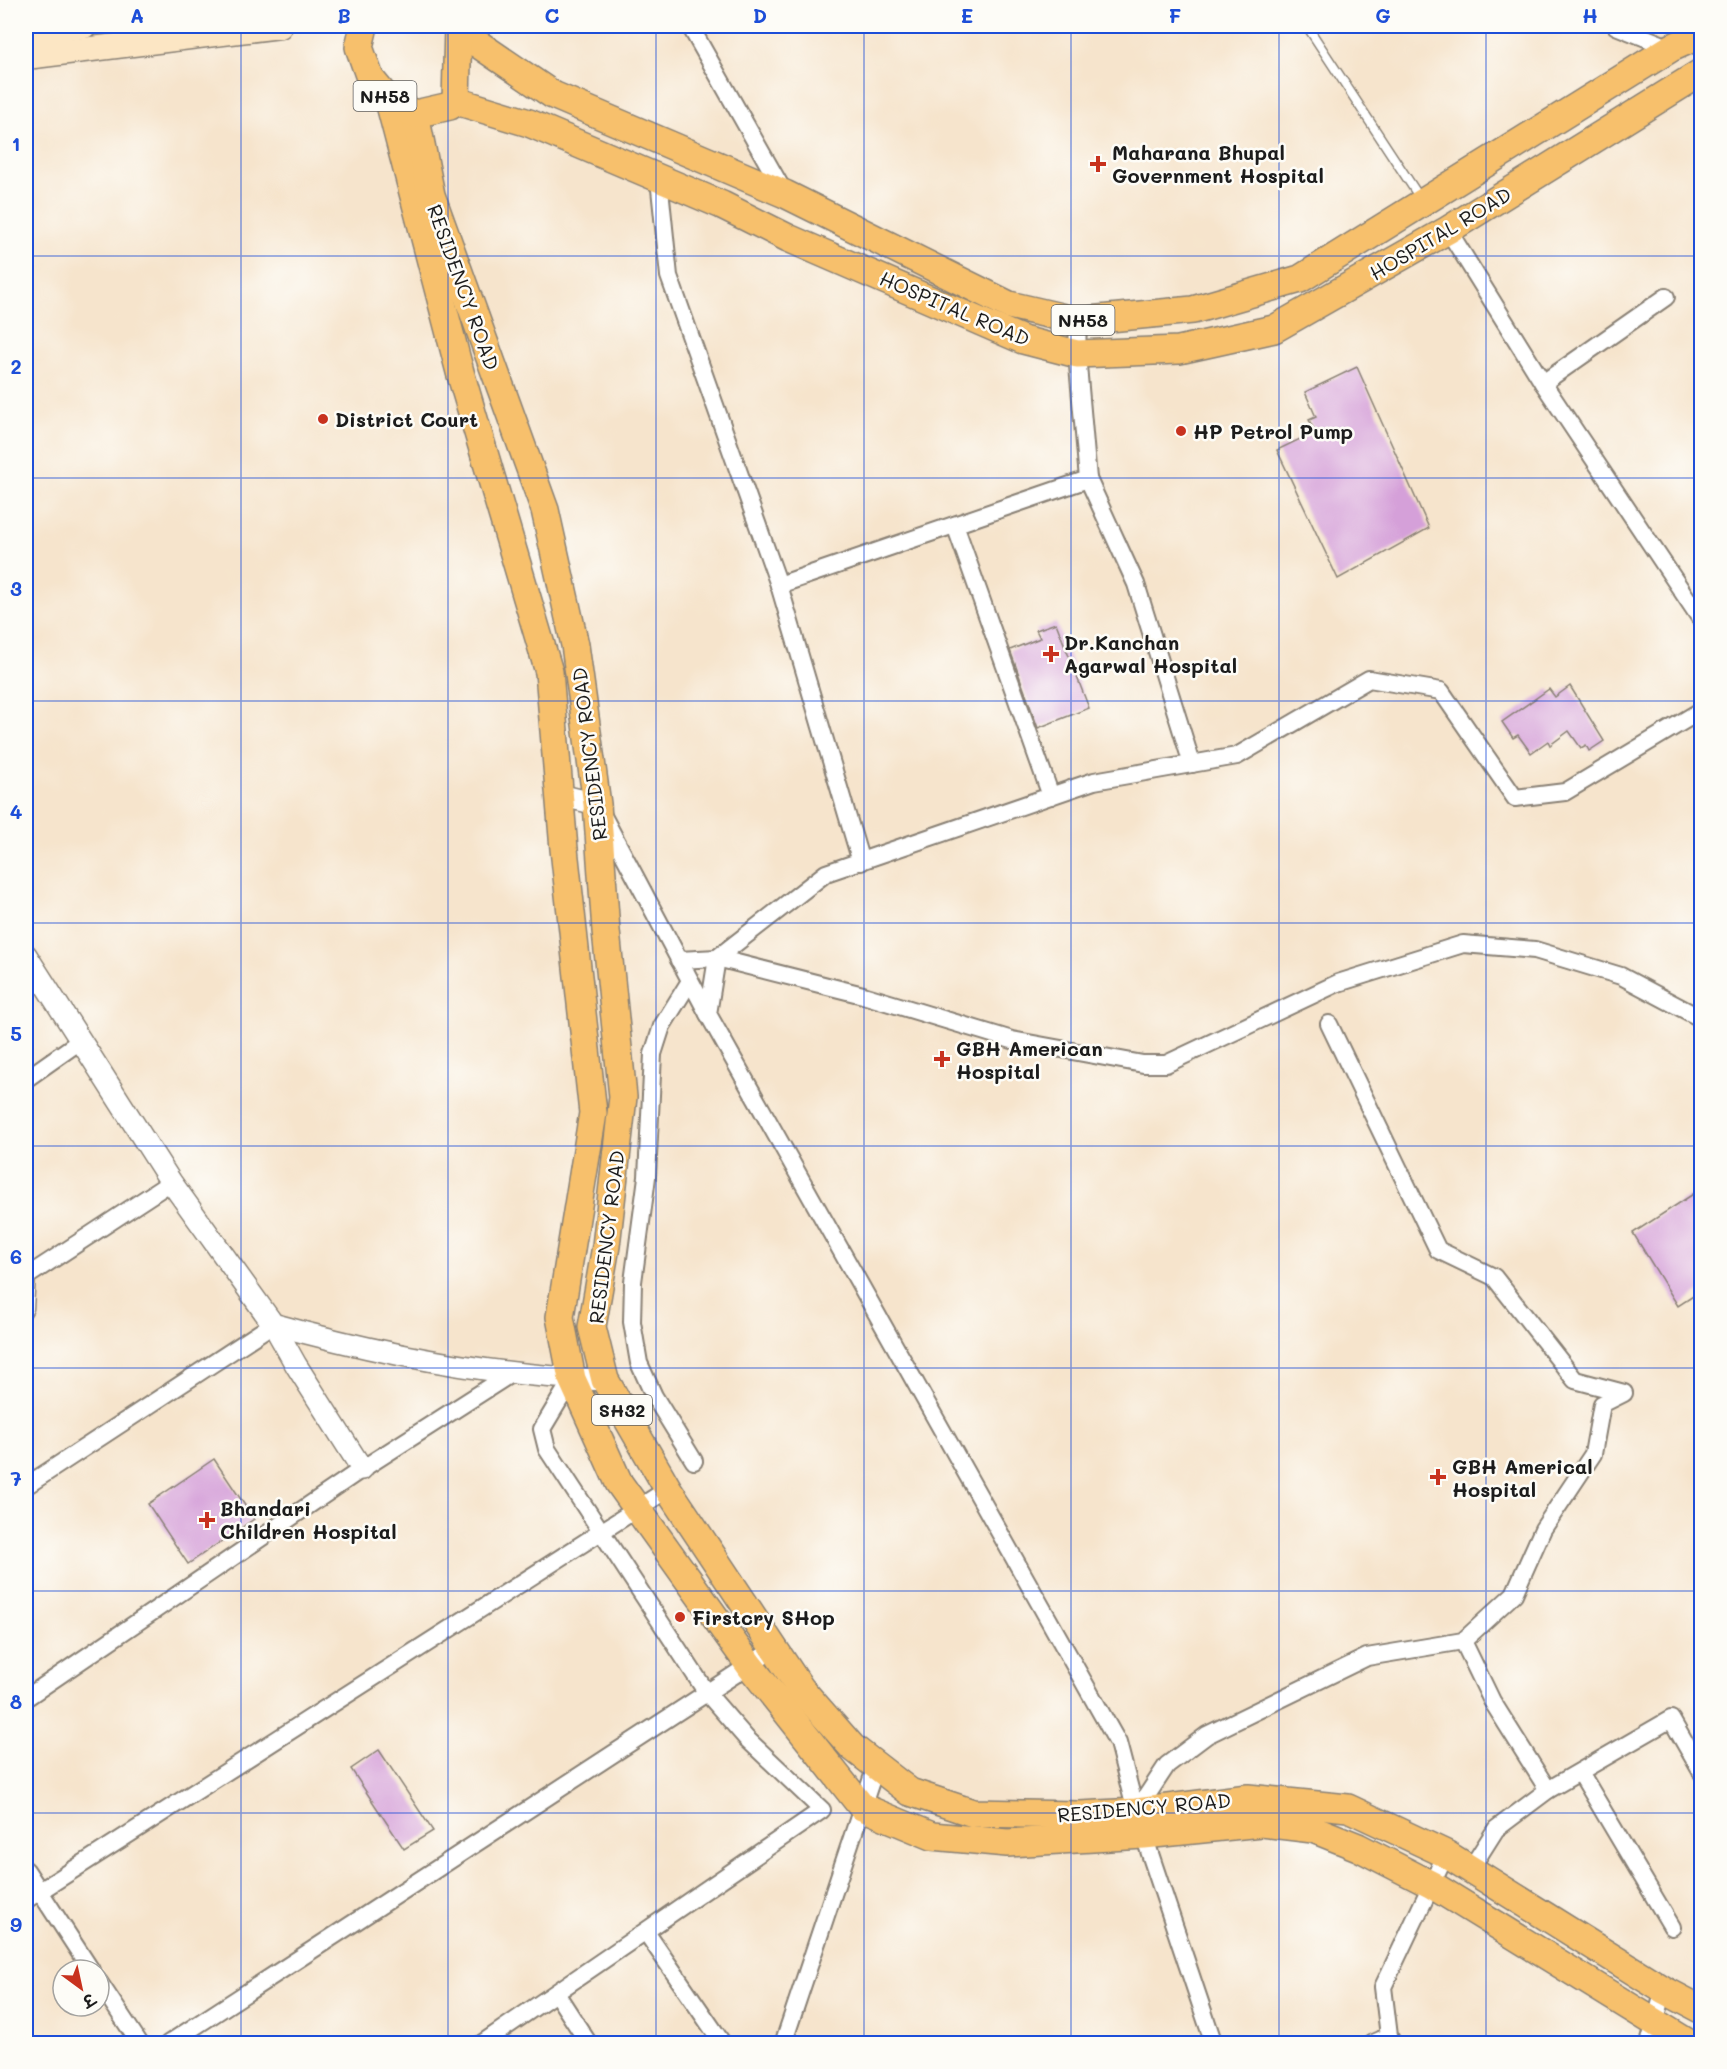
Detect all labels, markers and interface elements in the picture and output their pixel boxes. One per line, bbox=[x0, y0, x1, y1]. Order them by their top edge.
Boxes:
text: A bbox=[130, 2, 144, 28]
text: B bbox=[337, 2, 351, 28]
text: C bbox=[545, 2, 560, 28]
text: D bbox=[753, 2, 767, 28]
text: E bbox=[961, 2, 973, 28]
text: F bbox=[1169, 2, 1182, 28]
text: G bbox=[1375, 2, 1391, 28]
text: H bbox=[1582, 2, 1598, 28]
road number: NH58 bbox=[354, 81, 416, 111]
text: 1 bbox=[12, 130, 20, 156]
place label: Maharana Bhupal Government Hospital bbox=[1112, 139, 1324, 188]
marker: Maharana Bhupal Government Hospital bbox=[1089, 155, 1107, 173]
street label: HOSPITAL ROAD bbox=[1365, 181, 1515, 285]
street label: RESIDENCY ROAD bbox=[422, 201, 506, 373]
street label: HOSPITAL ROAD bbox=[876, 265, 1034, 351]
road number: NH58 bbox=[1052, 305, 1114, 335]
text: 2 bbox=[10, 353, 22, 379]
place label: District Court bbox=[335, 406, 478, 432]
marker: District Court bbox=[316, 412, 330, 426]
place label: HP Petrol Pump bbox=[1193, 418, 1353, 444]
marker: HP Petrol Pump bbox=[1174, 424, 1188, 438]
text: 3 bbox=[10, 575, 22, 601]
place label: Dr.Kanchan Agarwal Hospital bbox=[1064, 629, 1237, 678]
marker: Dr.Kanchan Agarwal Hospital bbox=[1042, 645, 1060, 663]
street label: RESIDENCY ROAD bbox=[565, 666, 613, 842]
text: 4 bbox=[10, 798, 23, 824]
text: 5 bbox=[10, 1020, 22, 1046]
place label: GBH American Hospital bbox=[956, 1035, 1103, 1084]
marker: GBH American Hospital bbox=[933, 1050, 951, 1068]
street label: RESIDENCY ROAD bbox=[582, 1149, 630, 1325]
text: 6 bbox=[10, 1243, 22, 1269]
road number: SH32 bbox=[592, 1395, 652, 1425]
place label: GBH Americal Hospital bbox=[1452, 1453, 1593, 1502]
text: 7 bbox=[10, 1465, 22, 1491]
marker: GBH Americal Hospital bbox=[1429, 1468, 1447, 1486]
place label: Bhandari Children Hospital bbox=[220, 1495, 397, 1544]
marker: Bhandari Children Hospital bbox=[198, 1511, 216, 1529]
place label: Firstcry SHop bbox=[692, 1604, 835, 1630]
marker: Firstcry SHop bbox=[673, 1610, 687, 1624]
text: 8 bbox=[10, 1688, 22, 1714]
street label: RESIDENCY ROAD bbox=[1056, 1786, 1232, 1828]
text: 9 bbox=[10, 1911, 22, 1937]
north arrow bbox=[51, 1958, 111, 2018]
text: उ bbox=[78, 1988, 101, 2013]

